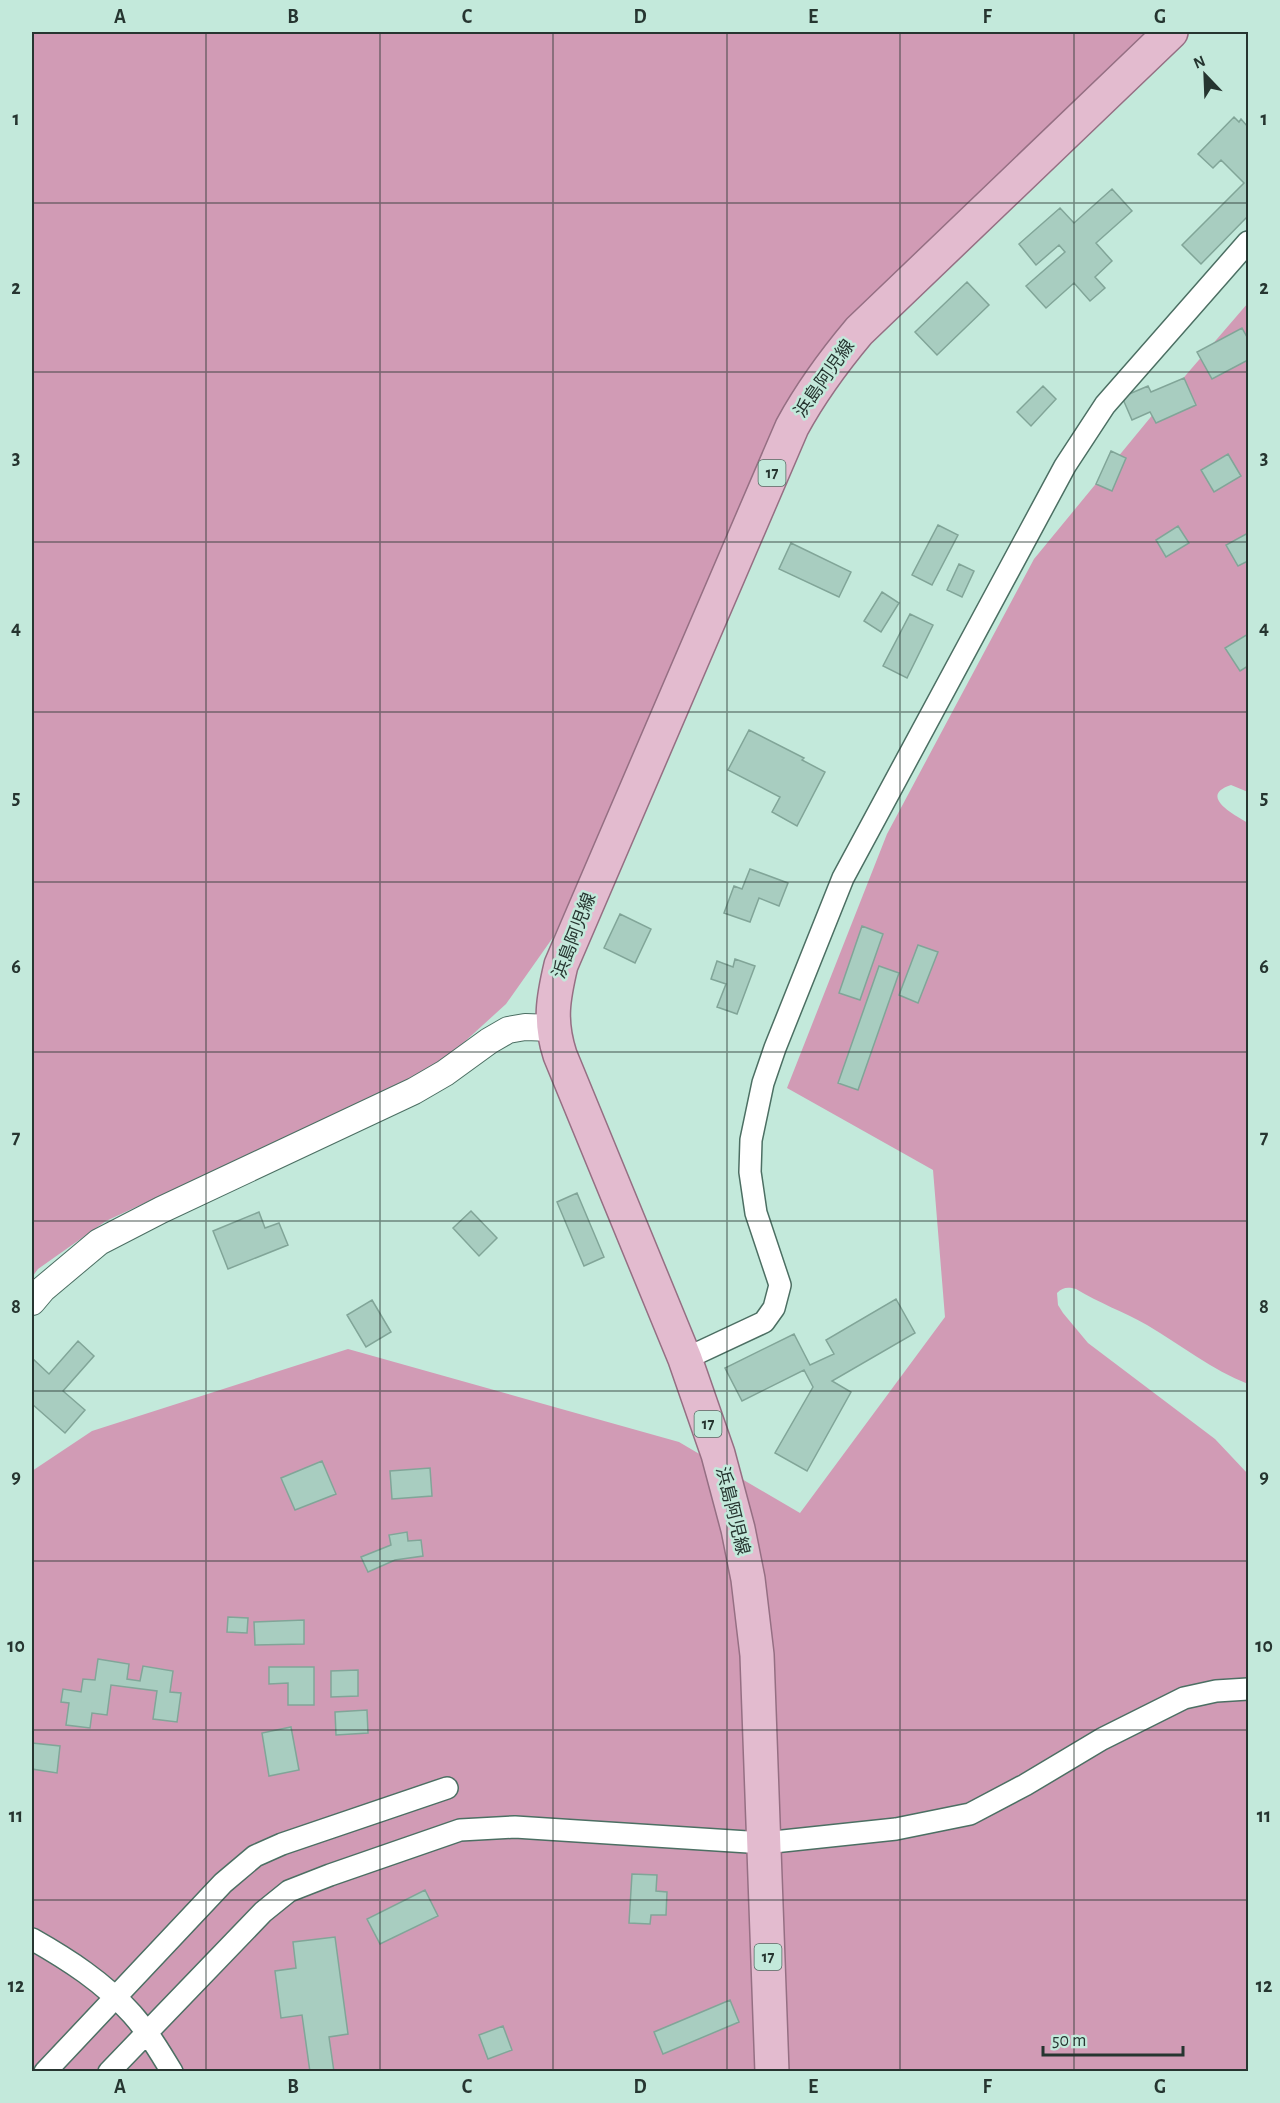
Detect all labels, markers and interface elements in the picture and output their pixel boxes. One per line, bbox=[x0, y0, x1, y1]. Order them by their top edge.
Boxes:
text: A bbox=[114, 7, 126, 27]
text: B bbox=[287, 7, 299, 27]
text: C bbox=[462, 7, 473, 27]
text: D bbox=[633, 7, 647, 27]
text: E bbox=[808, 7, 818, 27]
text: F bbox=[982, 7, 992, 27]
text: G bbox=[1154, 7, 1166, 27]
north arrow bbox=[1175, 45, 1235, 105]
text: N bbox=[1191, 53, 1208, 72]
text: 1 bbox=[12, 109, 20, 129]
text: 1 bbox=[1260, 109, 1268, 129]
text: 2 bbox=[11, 278, 21, 298]
text: 2 bbox=[1259, 278, 1269, 298]
street label: 浜島阿児線 bbox=[790, 336, 858, 421]
text: 3 bbox=[12, 448, 20, 468]
text: 3 bbox=[1260, 448, 1268, 468]
road number: 17 bbox=[758, 460, 786, 486]
text: 4 bbox=[11, 618, 21, 638]
text: 4 bbox=[1259, 618, 1269, 638]
text: 5 bbox=[12, 788, 20, 808]
text: 5 bbox=[1260, 788, 1268, 808]
street label: 浜島阿児線 bbox=[549, 890, 600, 981]
text: 6 bbox=[11, 957, 21, 977]
text: 6 bbox=[1259, 957, 1269, 977]
text: 7 bbox=[12, 1127, 21, 1147]
text: 7 bbox=[1260, 1127, 1269, 1147]
text: 8 bbox=[11, 1297, 21, 1317]
text: 8 bbox=[1259, 1297, 1269, 1317]
road number: 17 bbox=[694, 1411, 722, 1437]
street label: 浜島阿児線 bbox=[712, 1465, 754, 1557]
text: 9 bbox=[11, 1467, 21, 1487]
text: 9 bbox=[1259, 1467, 1269, 1487]
text: 10 bbox=[7, 1636, 25, 1656]
text: 10 bbox=[1255, 1636, 1273, 1656]
text: 11 bbox=[9, 1806, 23, 1826]
text: 11 bbox=[1257, 1806, 1271, 1826]
road number: 17 bbox=[754, 1944, 782, 1970]
text: 12 bbox=[8, 1976, 24, 1996]
text: 12 bbox=[1256, 1976, 1272, 1996]
scale bar bbox=[1043, 2019, 1182, 2057]
text: 50 m bbox=[1052, 2032, 1086, 2050]
text: A bbox=[114, 2077, 126, 2097]
text: B bbox=[287, 2077, 299, 2097]
text: C bbox=[462, 2077, 473, 2097]
text: D bbox=[633, 2077, 647, 2097]
text: E bbox=[808, 2077, 818, 2097]
text: F bbox=[982, 2077, 992, 2097]
text: G bbox=[1154, 2077, 1166, 2097]

